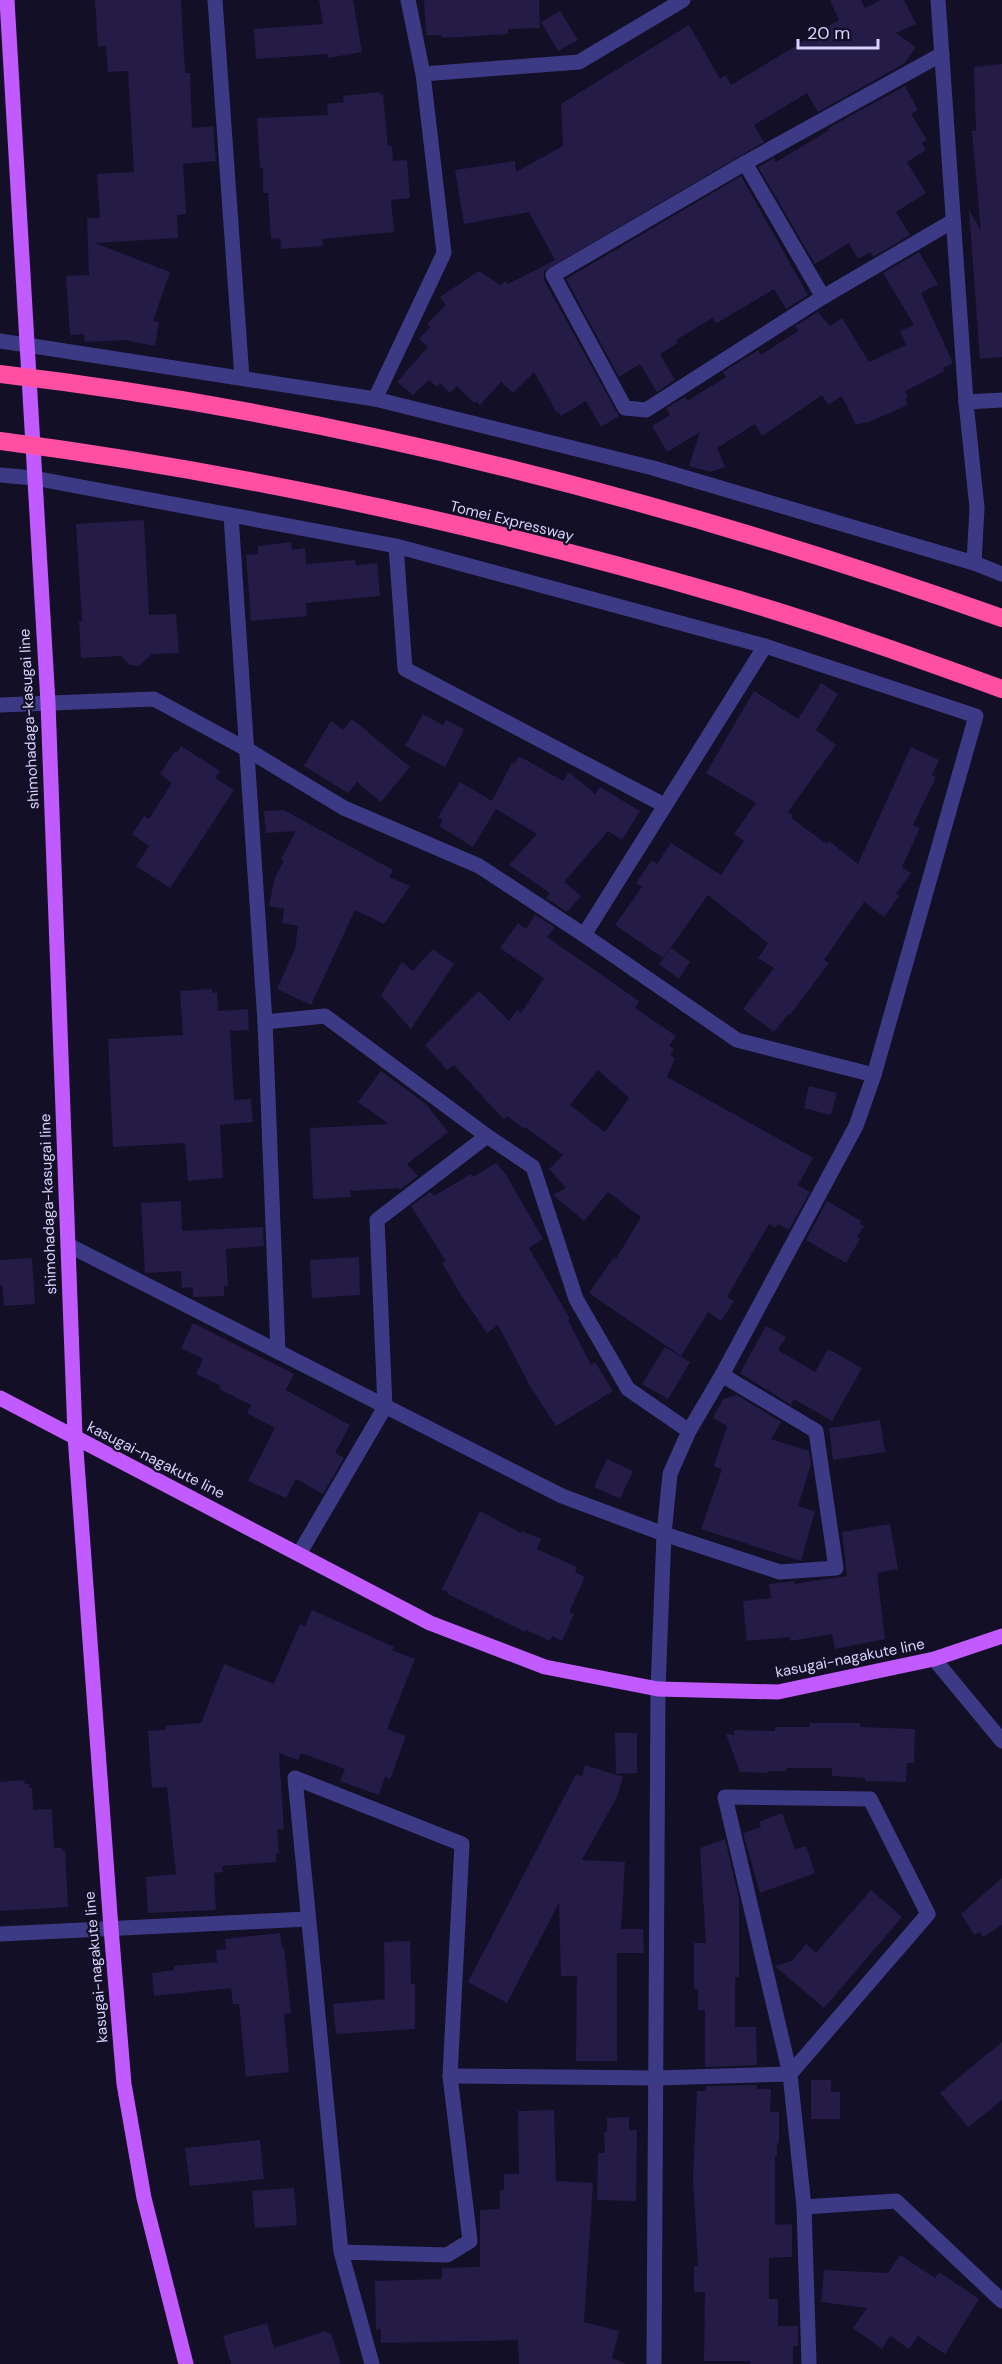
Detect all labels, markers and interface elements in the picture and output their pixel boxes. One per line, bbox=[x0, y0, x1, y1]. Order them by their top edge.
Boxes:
scale bar bbox=[798, 12, 878, 50]
text: 20 m bbox=[807, 21, 850, 45]
street label: Tomei Expressway bbox=[448, 496, 577, 546]
street label: shimohadaga-kasugai line bbox=[14, 628, 44, 810]
street label: shimohadaga-kasugai line bbox=[35, 1113, 61, 1295]
street label: kasugai-nagakute line bbox=[84, 1417, 228, 1503]
street label: kasugai-nagakute line bbox=[774, 1634, 926, 1682]
street label: kasugai-nagakute line bbox=[79, 1891, 113, 2043]

